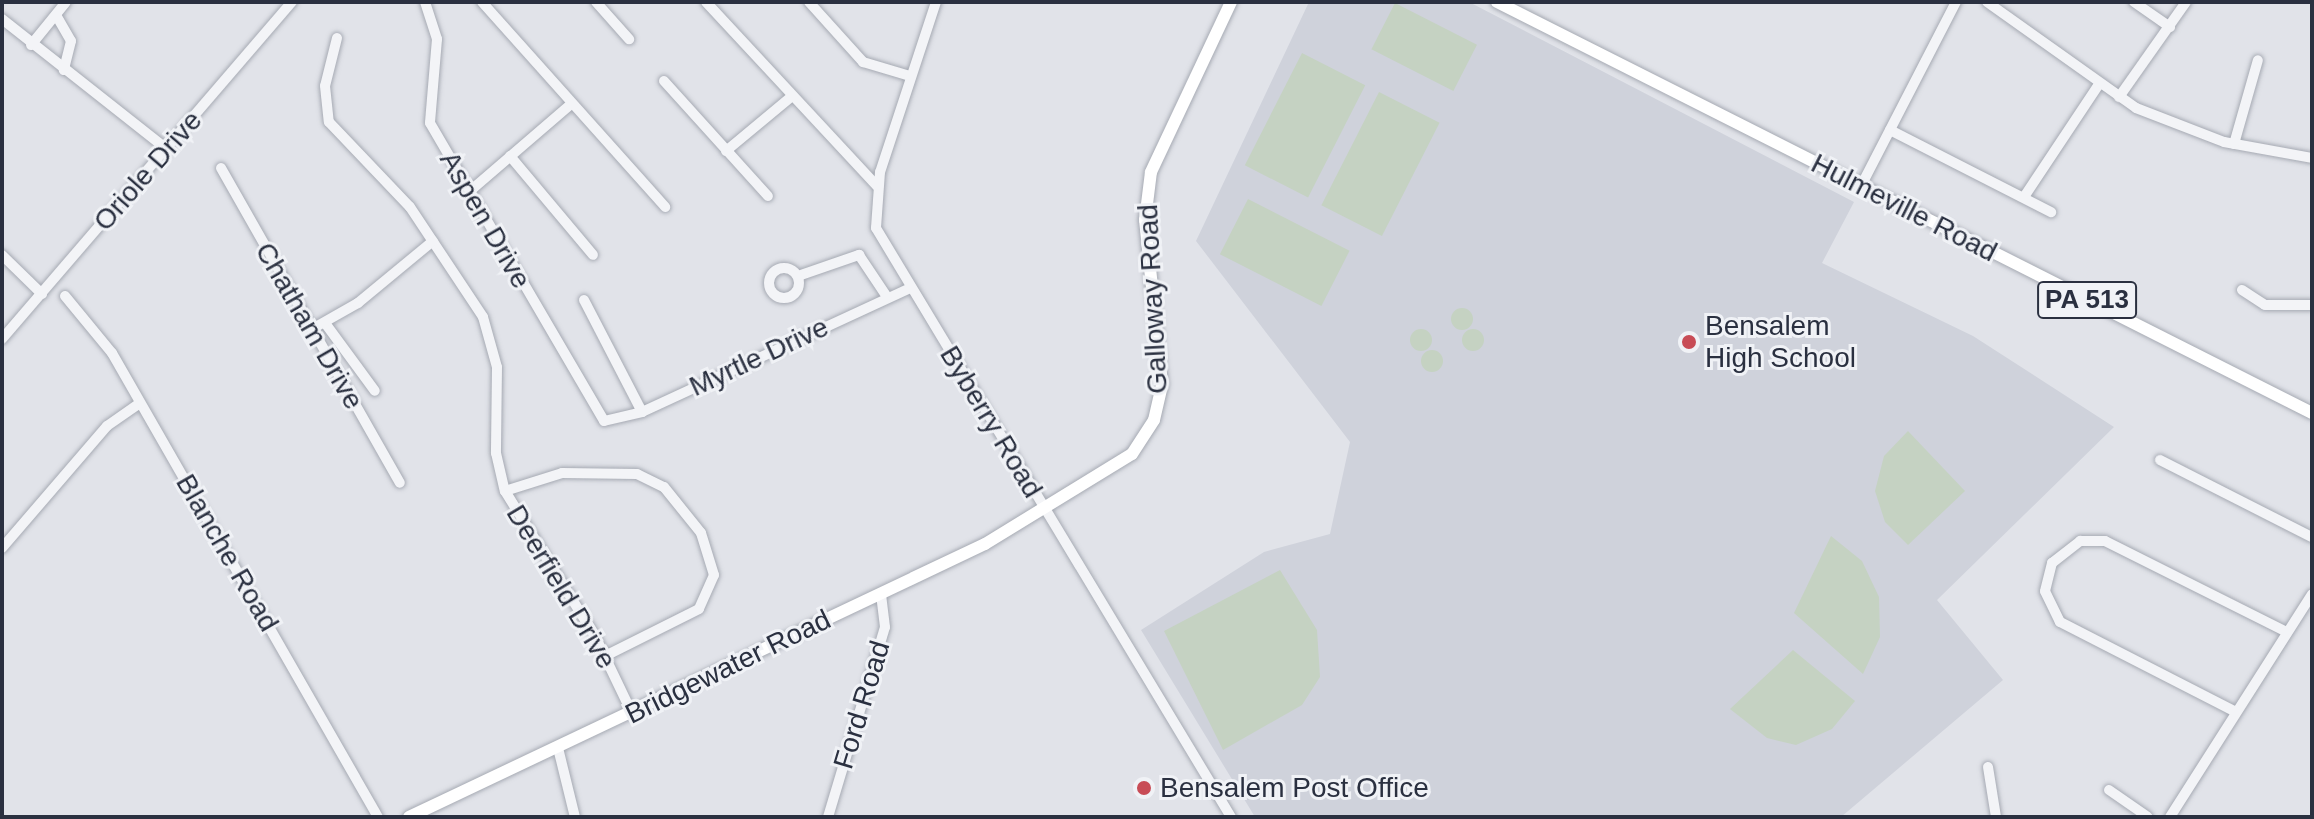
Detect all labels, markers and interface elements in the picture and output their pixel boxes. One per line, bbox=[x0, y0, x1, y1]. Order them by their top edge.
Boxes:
street label: Oriole Drive bbox=[87, 104, 209, 238]
street label: Aspen Drive bbox=[432, 146, 538, 294]
street label: Hulmeville Road bbox=[1806, 147, 2002, 269]
street label: Galloway Road bbox=[1131, 203, 1175, 395]
street label: Chatham Drive bbox=[248, 237, 370, 415]
road number: PA 513 bbox=[2035, 278, 2139, 322]
place label: Bensalem High School bbox=[1705, 309, 1856, 375]
street label: Myrtle Drive bbox=[684, 310, 834, 404]
marker: Bensalem High School bbox=[1680, 333, 1698, 351]
street label: Byberry Road bbox=[933, 340, 1049, 504]
street label: Blanche Road bbox=[168, 468, 286, 638]
street label: Deerfield Drive bbox=[499, 499, 623, 675]
street label: Bridgewater Road bbox=[620, 603, 836, 731]
street label: Ford Road bbox=[827, 637, 897, 773]
place label: Bensalem Post Office bbox=[1160, 771, 1429, 805]
marker: Bensalem Post Office bbox=[1135, 779, 1153, 797]

